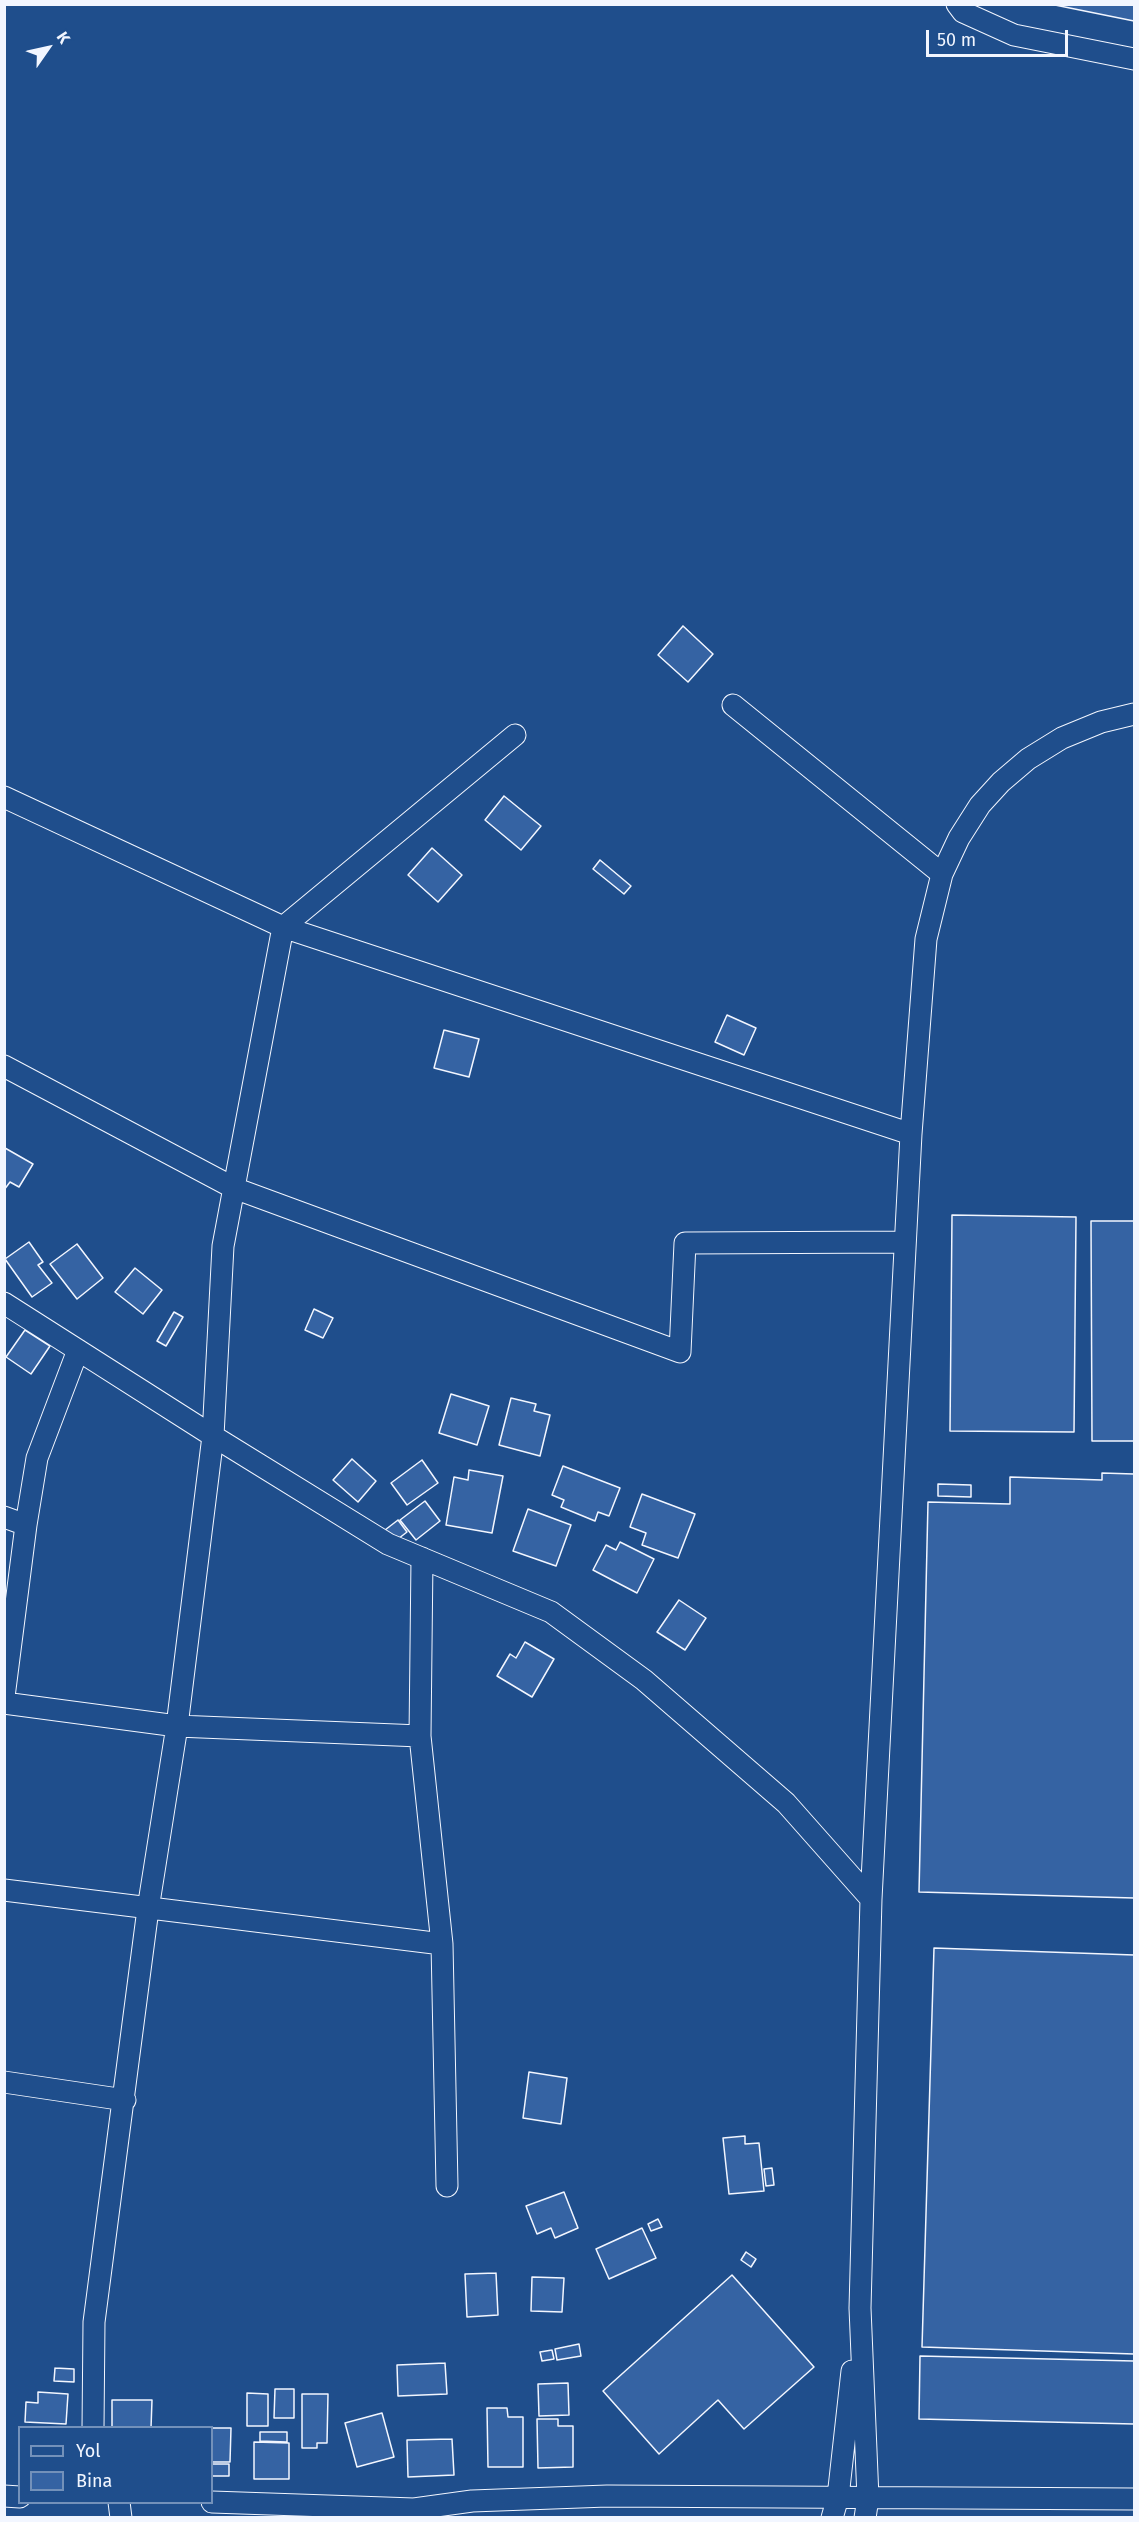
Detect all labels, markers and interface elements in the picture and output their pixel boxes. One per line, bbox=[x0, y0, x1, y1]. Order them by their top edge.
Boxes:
north arrow bbox=[18, 18, 78, 78]
scale bar bbox=[929, 18, 1072, 56]
text: K bbox=[53, 28, 74, 47]
text: 50 m bbox=[937, 29, 976, 51]
legend bbox=[18, 2426, 213, 2504]
text: Yol bbox=[76, 2440, 101, 2462]
text: Bina bbox=[76, 2470, 112, 2492]

